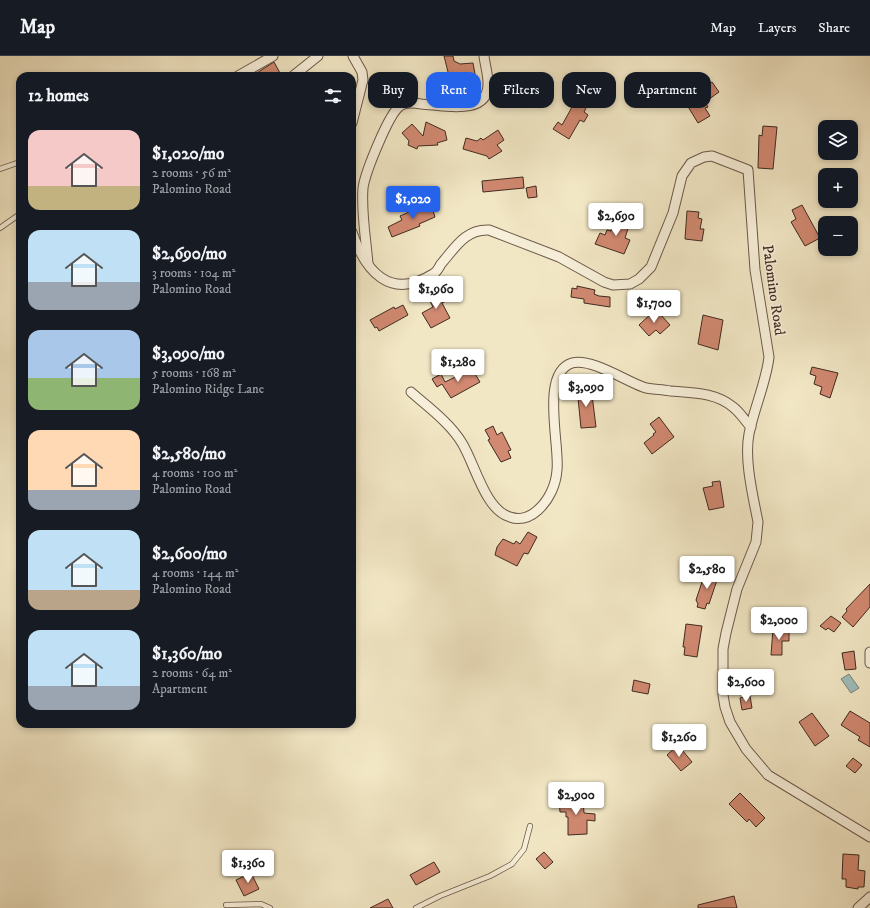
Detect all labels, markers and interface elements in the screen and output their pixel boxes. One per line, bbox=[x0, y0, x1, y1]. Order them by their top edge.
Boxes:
text: Map bbox=[20, 16, 55, 39]
text: Map bbox=[710, 19, 736, 37]
text: Layers bbox=[758, 19, 796, 37]
text: Share bbox=[818, 19, 850, 37]
chip: Buy bbox=[368, 72, 418, 108]
chip: Rent bbox=[426, 72, 481, 108]
chip: Filters bbox=[489, 72, 554, 108]
chip: New bbox=[562, 72, 616, 108]
chip: Apartment bbox=[624, 72, 711, 108]
text: 12 homes bbox=[28, 85, 89, 107]
icon: filters bbox=[322, 85, 344, 107]
map controls bbox=[818, 120, 858, 256]
button: layers bbox=[818, 120, 858, 160]
text: $1,020/mo bbox=[152, 143, 224, 165]
icon: home bbox=[60, 146, 108, 194]
text: 2 rooms · 56 m² bbox=[152, 165, 231, 181]
button: + bbox=[818, 168, 858, 208]
text: Palomino Road bbox=[152, 181, 231, 197]
pin: $1,020 bbox=[380, 186, 446, 220]
text: $1,020 bbox=[395, 191, 431, 207]
pin: $2,690 bbox=[583, 203, 649, 237]
text: $2,690 bbox=[597, 208, 635, 224]
button: − bbox=[818, 216, 858, 256]
text: $2,690/mo bbox=[152, 243, 226, 265]
street label: Palomino Road bbox=[758, 244, 789, 337]
icon: home bbox=[60, 246, 108, 294]
text: 3 rooms · 104 m² bbox=[152, 265, 235, 281]
pin: $1,960 bbox=[403, 276, 469, 310]
text: Palomino Road bbox=[152, 281, 231, 297]
text: $1,960 bbox=[418, 281, 454, 297]
pin: $1,700 bbox=[621, 290, 687, 324]
text: $1,700 bbox=[636, 295, 672, 311]
text: $3,090/mo bbox=[152, 343, 225, 365]
icon: home bbox=[60, 346, 108, 394]
pin: $1,280 bbox=[425, 349, 491, 383]
text: $1,280 bbox=[440, 354, 476, 370]
text: 5 rooms · 168 m² bbox=[152, 365, 236, 381]
pin: $3,090 bbox=[553, 374, 619, 408]
text: $3,090 bbox=[568, 379, 604, 395]
text: Palomino Ridge Lane bbox=[152, 381, 264, 397]
text: $2,580/mo bbox=[152, 443, 226, 465]
icon: home bbox=[60, 446, 108, 494]
text: 4 rooms · 100 m² bbox=[152, 465, 238, 481]
text: Palomino Road bbox=[152, 481, 231, 497]
text: $2,600/mo bbox=[152, 543, 227, 565]
icon: home bbox=[60, 546, 108, 594]
pin: $2,580 bbox=[674, 556, 740, 590]
text: $2,580 bbox=[689, 561, 725, 577]
text: 4 rooms · 144 m² bbox=[152, 565, 239, 581]
text: Palomino Road bbox=[152, 581, 231, 597]
pin: $2,000 bbox=[746, 607, 812, 641]
text: $2,000 bbox=[760, 612, 798, 628]
text: $1,360/mo bbox=[152, 643, 222, 665]
icon: home bbox=[60, 646, 108, 694]
text: 2 rooms · 64 m² bbox=[152, 665, 232, 681]
pin: $2,600 bbox=[713, 669, 779, 703]
text: $2,600 bbox=[727, 674, 765, 690]
text: Apartment bbox=[152, 681, 207, 697]
pin: $1,260 bbox=[646, 724, 712, 758]
text: $1,260 bbox=[661, 729, 697, 745]
pin: $2,900 bbox=[543, 782, 609, 816]
text: $2,900 bbox=[557, 787, 595, 803]
pin: $1,360 bbox=[215, 850, 281, 884]
text: $1,360 bbox=[231, 855, 265, 871]

